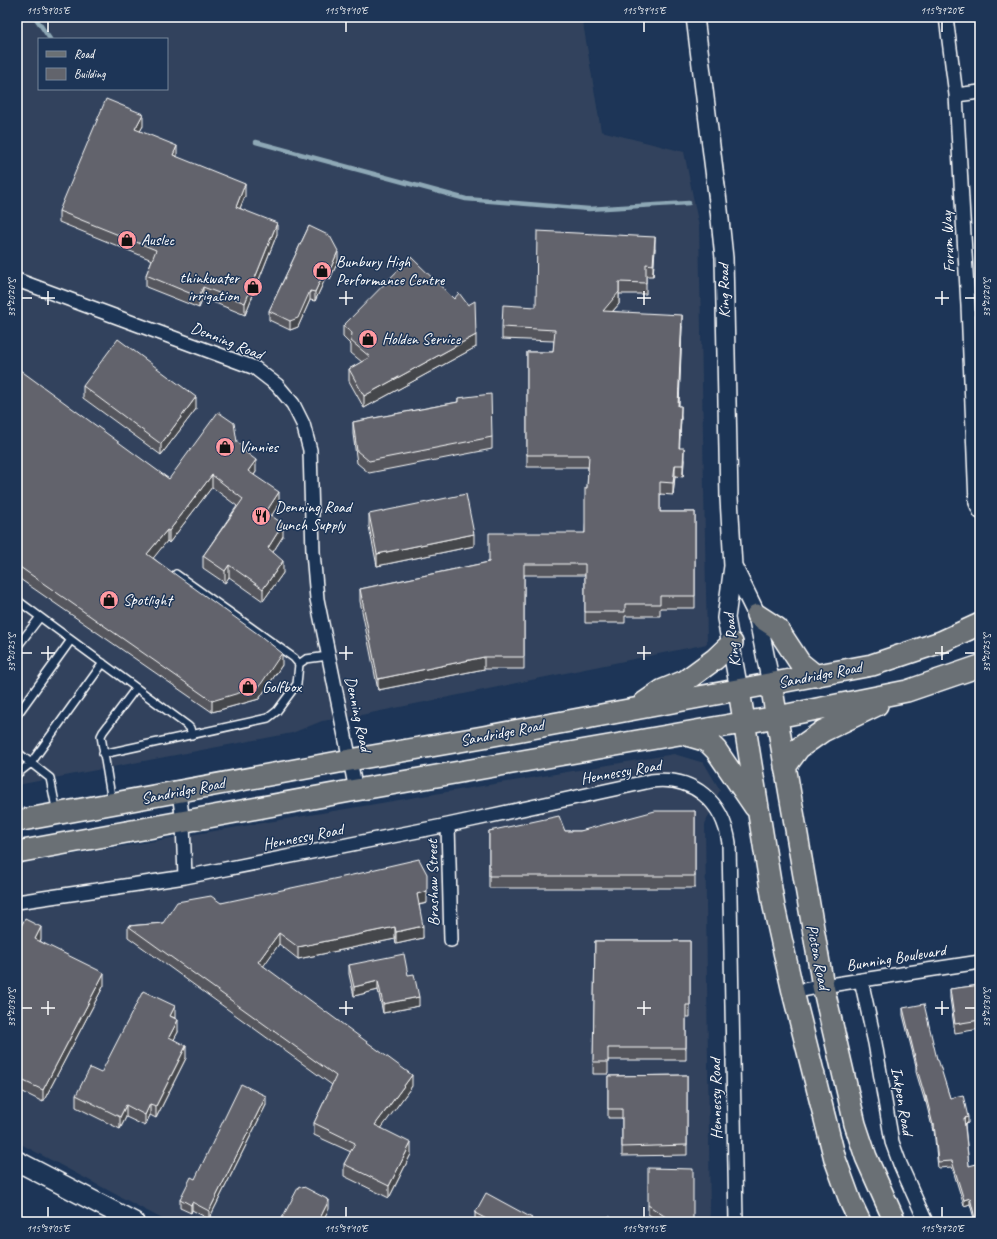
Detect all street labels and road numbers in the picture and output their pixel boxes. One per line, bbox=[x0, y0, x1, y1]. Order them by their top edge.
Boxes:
street label: Forum Way bbox=[936, 209, 960, 273]
street label: King Road bbox=[713, 261, 734, 318]
street label: Denning Road bbox=[188, 317, 269, 366]
street label: King Road bbox=[718, 609, 745, 668]
street label: Sandridge Road bbox=[777, 657, 866, 693]
street label: Denning Road bbox=[340, 675, 376, 756]
street label: Sandridge Road bbox=[459, 715, 548, 751]
street label: Hennessy Road bbox=[579, 755, 665, 789]
street label: Sandridge Road bbox=[140, 773, 229, 809]
street label: Hennessy Road bbox=[261, 819, 348, 855]
street label: Brashaw Street bbox=[422, 838, 444, 927]
street label: Picton Road bbox=[802, 923, 835, 994]
street label: Bunning Boulevard bbox=[845, 940, 950, 976]
street label: Hennessy Road bbox=[705, 1055, 727, 1140]
street label: Inkpen Road bbox=[886, 1066, 918, 1139]

